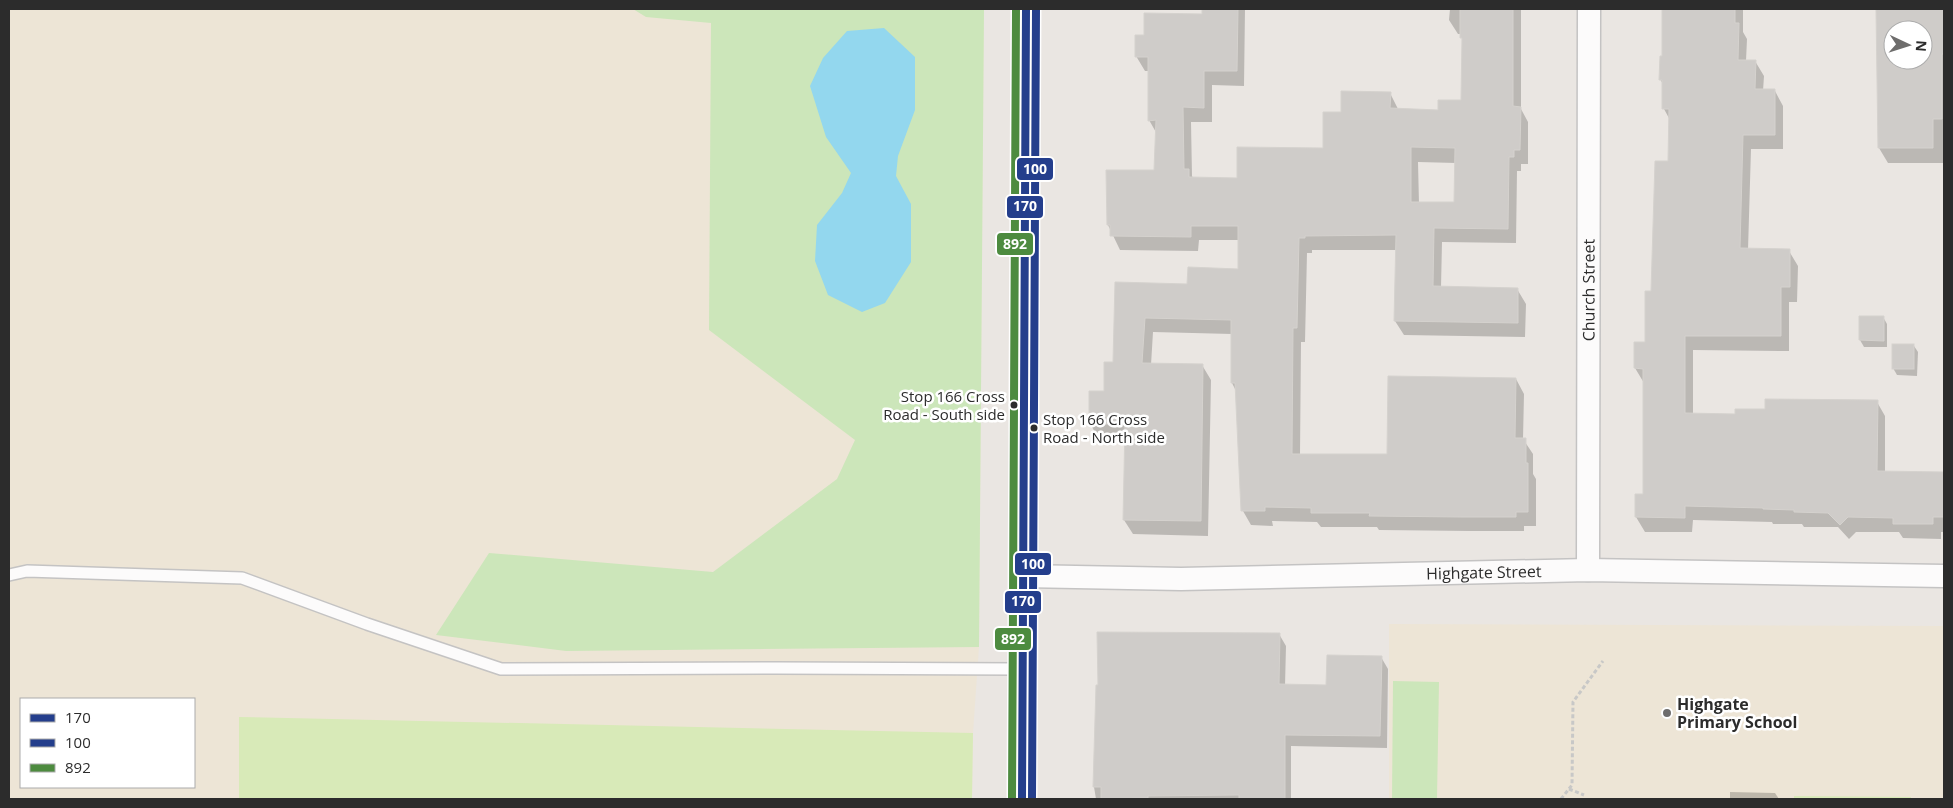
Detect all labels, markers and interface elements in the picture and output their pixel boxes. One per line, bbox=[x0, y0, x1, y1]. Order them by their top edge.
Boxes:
north arrow bbox=[1883, 20, 1933, 70]
text: N bbox=[1912, 40, 1931, 52]
line badge: 100 bbox=[1016, 157, 1054, 181]
text: 100 bbox=[1023, 159, 1047, 178]
line badge: 170 bbox=[1006, 195, 1044, 219]
text: 170 bbox=[1013, 196, 1037, 215]
line badge: 892 bbox=[996, 232, 1034, 256]
text: 892 bbox=[1003, 234, 1027, 253]
street label: Church Street bbox=[1577, 238, 1600, 341]
place label: Stop 166 Cross Road - South side bbox=[883, 386, 1005, 424]
marker: Stop 166 Cross Road - South side bbox=[1009, 400, 1019, 410]
place label: Stop 166 Cross Road - North side bbox=[1043, 409, 1165, 447]
marker: Stop 166 Cross Road - North side bbox=[1029, 423, 1039, 433]
line badge: 100 bbox=[1014, 552, 1052, 576]
text: 100 bbox=[1021, 554, 1045, 573]
street label: Highgate Street bbox=[1426, 560, 1542, 585]
line badge: 170 bbox=[1004, 590, 1042, 614]
text: 170 bbox=[1011, 591, 1035, 610]
line badge: 892 bbox=[994, 627, 1032, 651]
text: 892 bbox=[1001, 629, 1025, 648]
place label: Highgate Primary School bbox=[1677, 693, 1797, 733]
legend bbox=[20, 698, 195, 788]
text: 170 bbox=[65, 707, 91, 727]
marker: Highgate Primary School bbox=[1661, 707, 1673, 719]
text: 100 bbox=[65, 732, 91, 752]
text: 892 bbox=[65, 757, 91, 777]

